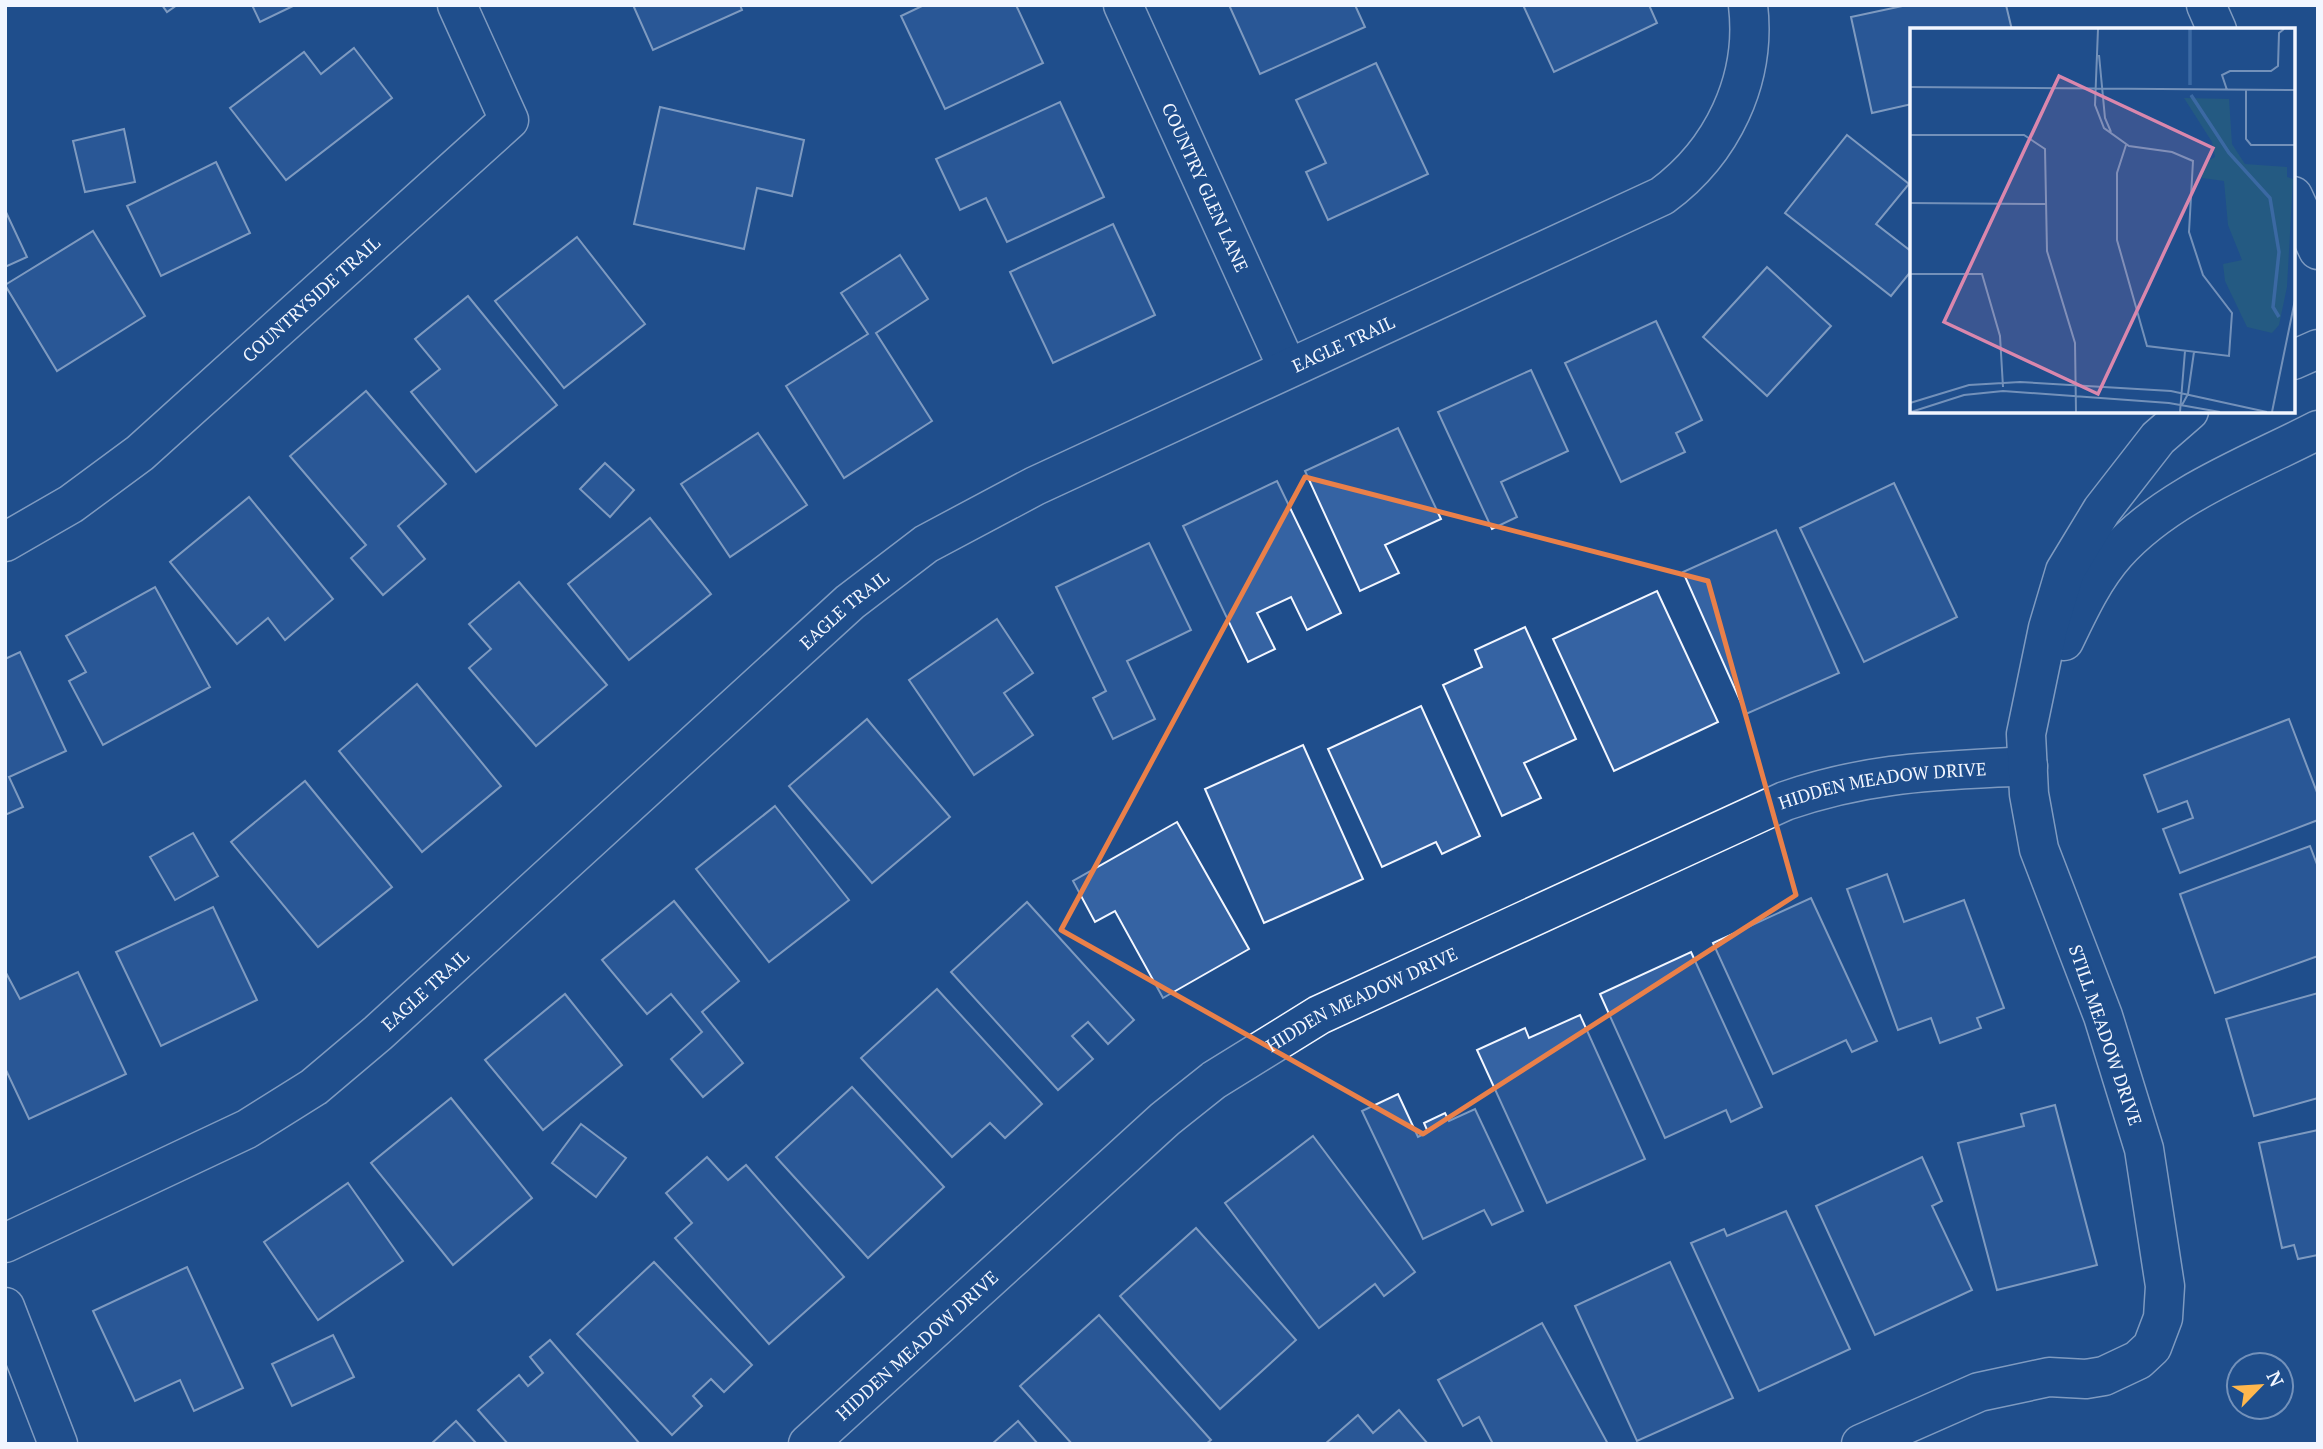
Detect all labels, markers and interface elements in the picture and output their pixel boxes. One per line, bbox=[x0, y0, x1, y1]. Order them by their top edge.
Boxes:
inset map bbox=[1910, 28, 2295, 413]
street label: COUNTRY GLEN LANE bbox=[1157, 99, 1254, 276]
street label: COUNTRYSIDE TRAIL bbox=[237, 230, 385, 367]
street label: EAGLE TRAIL bbox=[1288, 309, 1398, 378]
street label: EAGLE TRAIL bbox=[794, 565, 894, 654]
street label: HIDDEN MEADOW DRIVE bbox=[1775, 756, 1987, 814]
street label: HIDDEN MEADOW DRIVE bbox=[1261, 941, 1461, 1057]
street label: STILL MEADOW DRIVE bbox=[2064, 941, 2148, 1129]
street label: EAGLE TRAIL bbox=[376, 944, 474, 1036]
street label: HIDDEN MEADOW DRIVE bbox=[830, 1265, 1003, 1425]
north arrow bbox=[2225, 1351, 2295, 1421]
text: N bbox=[2261, 1367, 2290, 1391]

